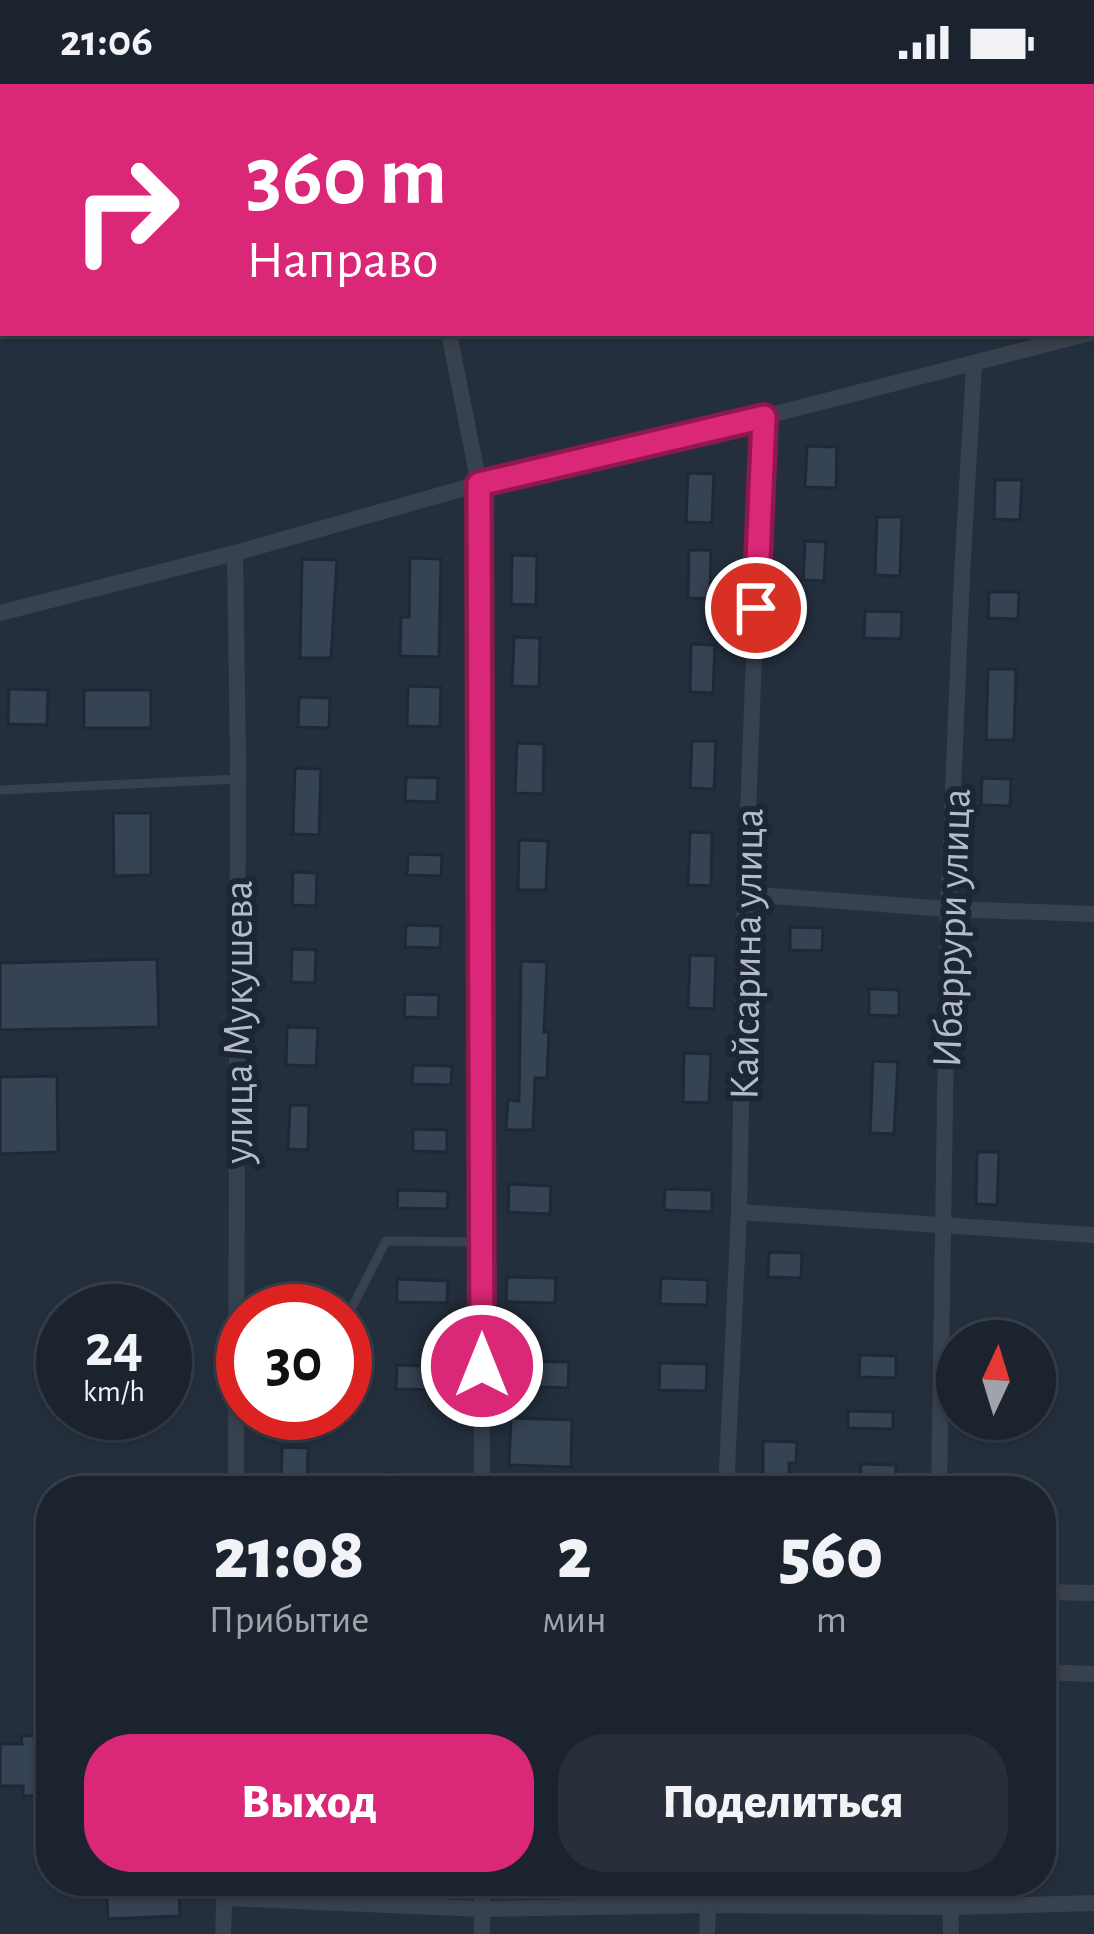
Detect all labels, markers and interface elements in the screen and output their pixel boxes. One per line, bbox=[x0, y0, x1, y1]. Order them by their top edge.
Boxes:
text: 21:06 bbox=[60, 19, 153, 64]
icon: right bbox=[48, 132, 204, 288]
text: 360 m bbox=[246, 136, 447, 220]
text: Направо bbox=[246, 234, 438, 288]
pin bbox=[705, 557, 807, 659]
icon: arrive bbox=[723, 575, 789, 641]
street label: Ибаррури улица bbox=[926, 788, 978, 1068]
street label: Кайсарина улица bbox=[723, 808, 771, 1100]
street label: улица Мукушева bbox=[218, 880, 260, 1165]
speed limit sign: 30 bbox=[216, 1284, 372, 1440]
position arrow bbox=[419, 1303, 545, 1429]
text: 24 bbox=[85, 1317, 143, 1377]
north arrow bbox=[936, 1320, 1056, 1440]
map controls bbox=[936, 1320, 1056, 1440]
text: km/h bbox=[83, 1377, 145, 1407]
text: 21:08 bbox=[214, 1519, 364, 1591]
text: 2 bbox=[557, 1519, 592, 1591]
text: 560 bbox=[779, 1519, 883, 1591]
text: Прибытие bbox=[209, 1601, 369, 1640]
text: мин bbox=[542, 1601, 607, 1640]
text: m bbox=[816, 1601, 847, 1640]
button: Выход bbox=[84, 1734, 534, 1872]
button: Поделиться bbox=[558, 1734, 1008, 1872]

